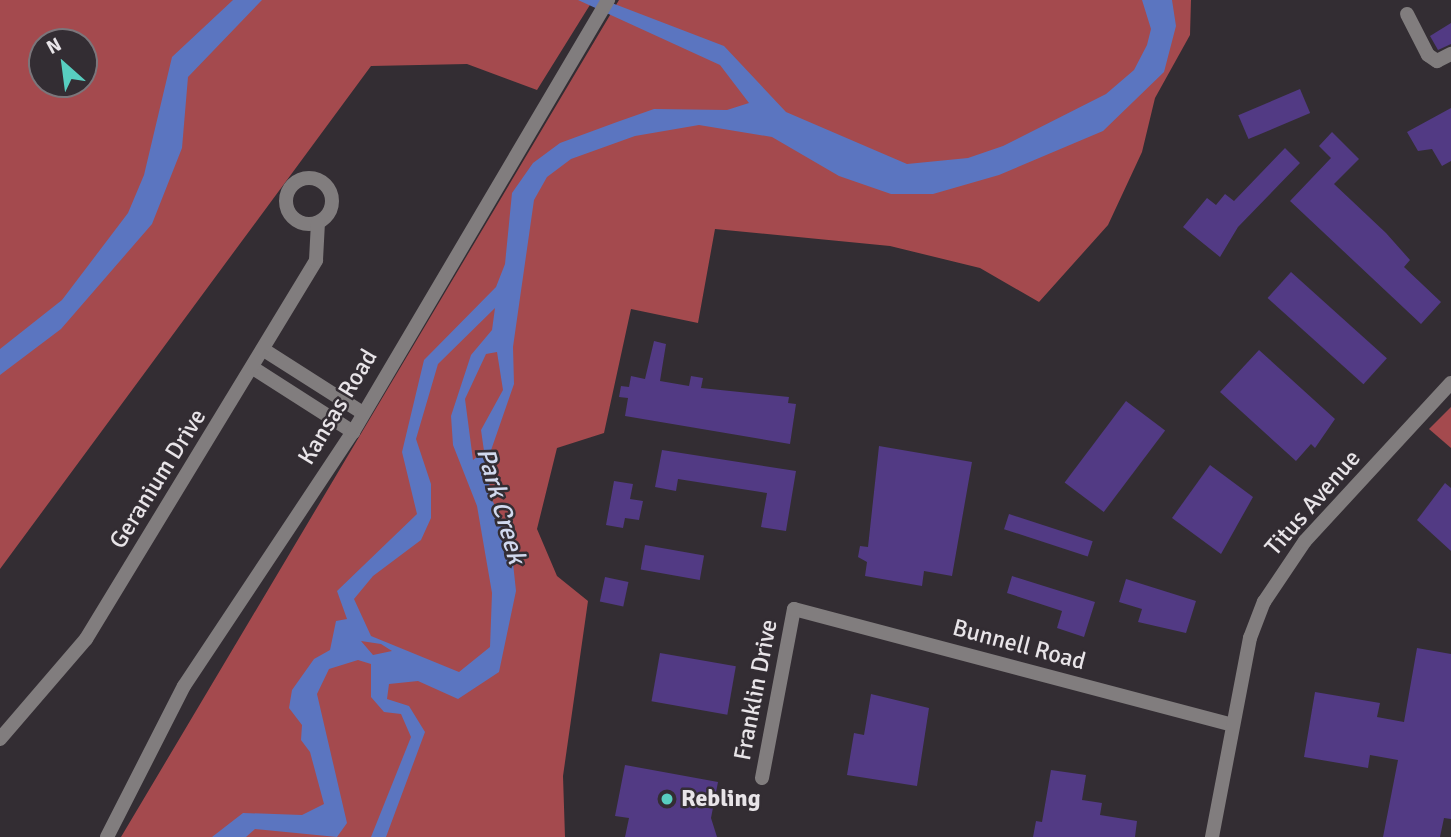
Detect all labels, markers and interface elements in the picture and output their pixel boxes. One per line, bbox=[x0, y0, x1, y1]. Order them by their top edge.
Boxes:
north arrow bbox=[28, 28, 98, 98]
text: N bbox=[43, 33, 66, 60]
street label: Kansas Road bbox=[292, 344, 384, 470]
street label: Geranium Drive bbox=[104, 404, 212, 554]
water label: Park Creek bbox=[469, 444, 531, 568]
street label: Titus Avenue bbox=[1259, 444, 1367, 562]
street label: Bunnell Road bbox=[949, 613, 1089, 677]
street label: Franklin Drive bbox=[728, 617, 784, 763]
place label: Rebling bbox=[681, 785, 760, 813]
marker: Rebling bbox=[659, 791, 675, 807]

